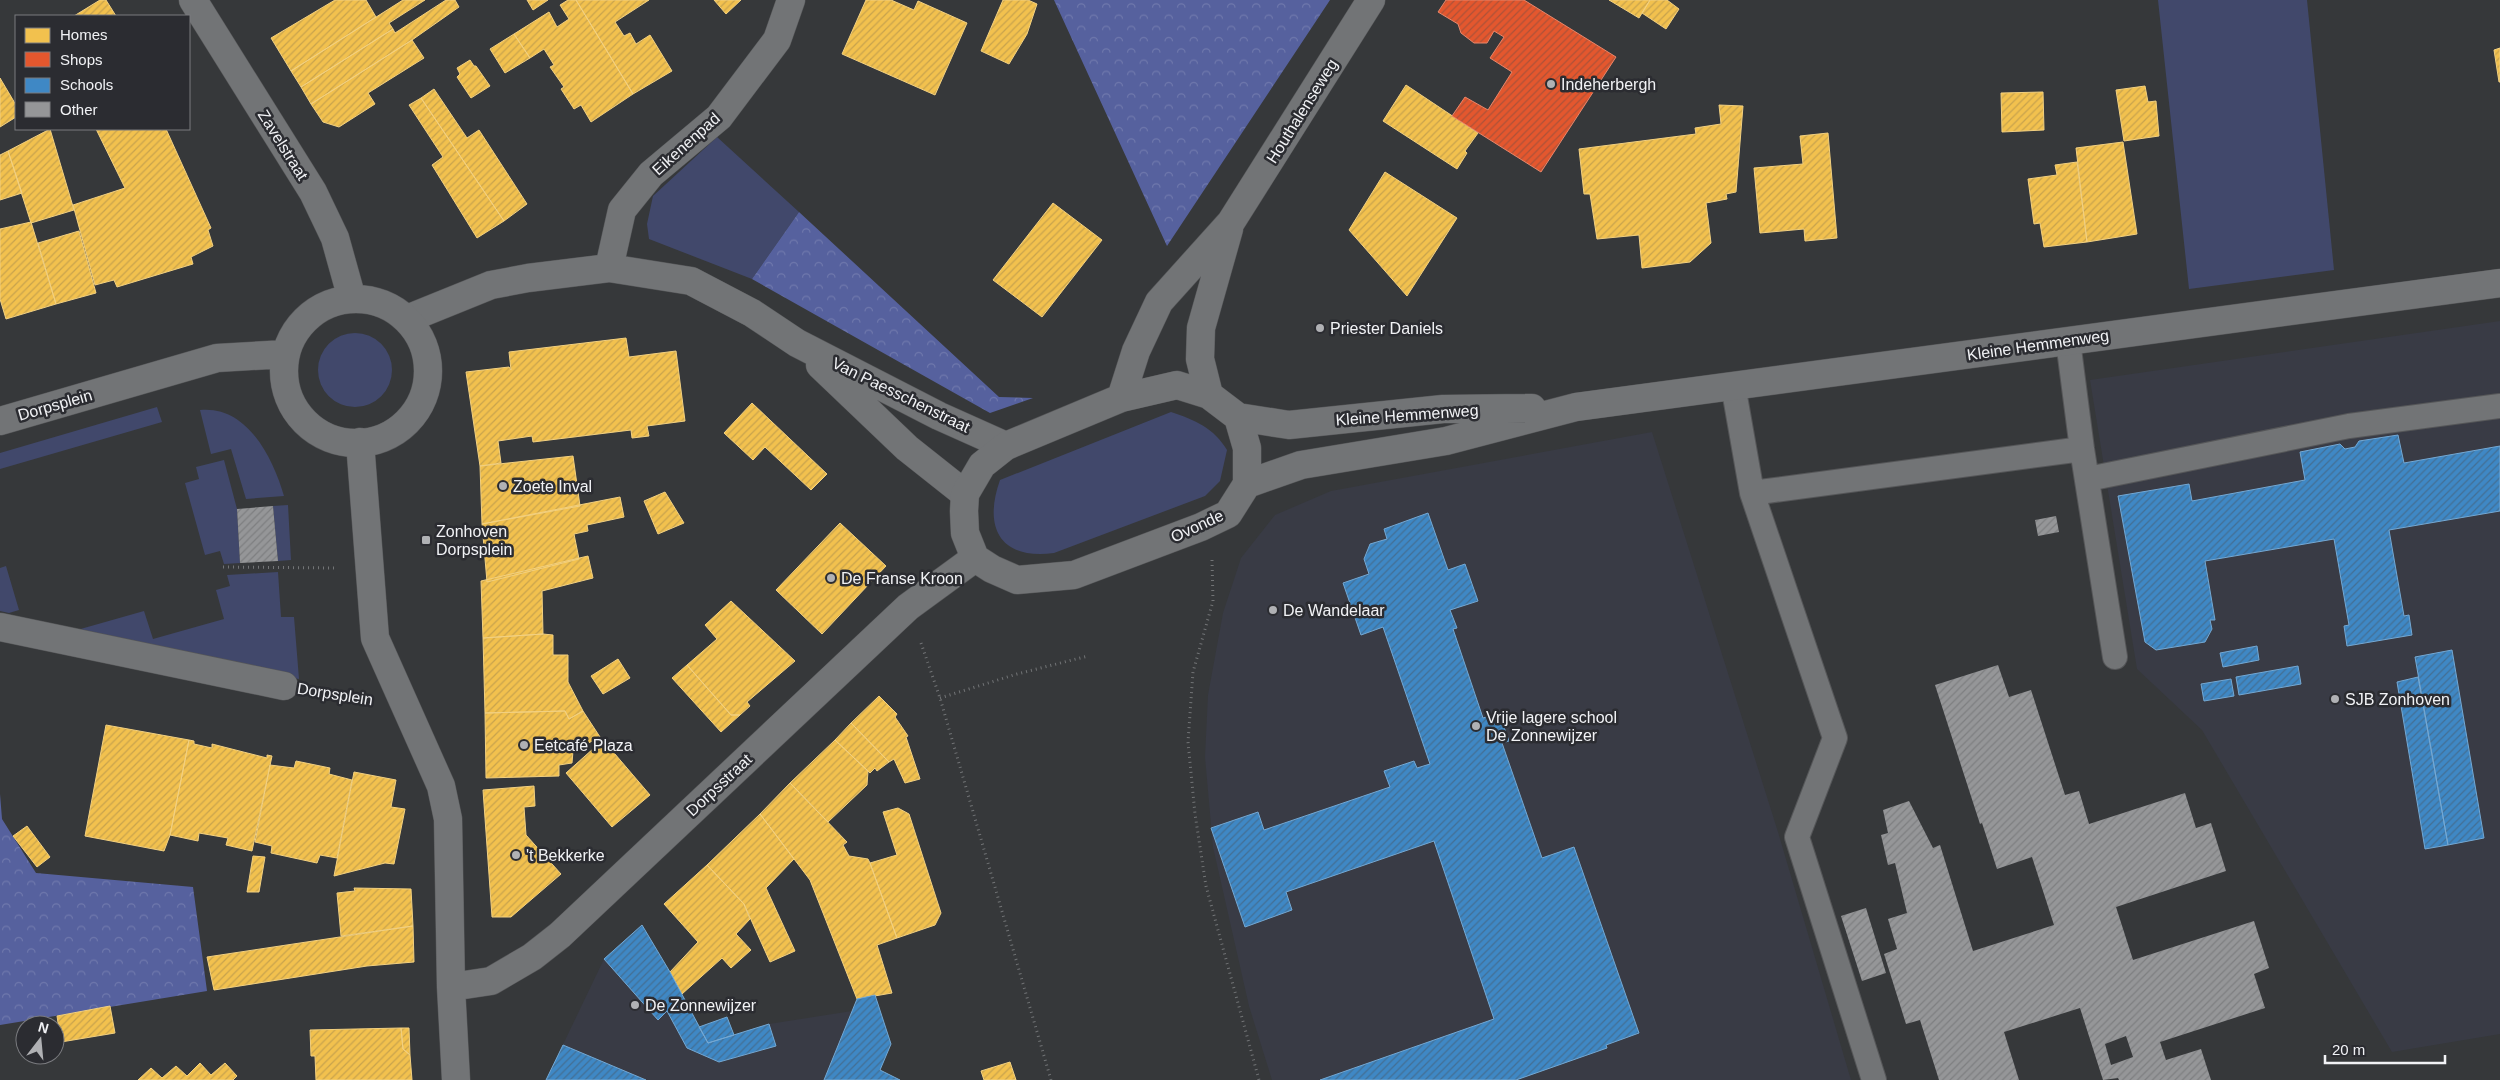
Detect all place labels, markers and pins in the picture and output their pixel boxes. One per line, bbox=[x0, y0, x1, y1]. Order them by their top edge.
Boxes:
place label: Indeherbergh bbox=[1561, 76, 1656, 93]
marker: Indeherbergh bbox=[1545, 78, 1557, 90]
place label: Priester Daniels bbox=[1330, 320, 1443, 337]
marker: Priester Daniels bbox=[1314, 322, 1326, 334]
place label: Zoete Inval bbox=[513, 478, 592, 495]
marker: Zoete Inval bbox=[497, 480, 509, 492]
place label: Zonhoven Dorpsplein bbox=[436, 523, 512, 558]
marker: Zonhoven Dorpsplein bbox=[420, 534, 432, 546]
place label: De Franse Kroon bbox=[841, 570, 963, 587]
marker: De Franse Kroon bbox=[825, 572, 837, 584]
place label: De Wandelaar bbox=[1283, 602, 1385, 619]
marker: De Wandelaar bbox=[1267, 604, 1279, 616]
place label: SJB Zonhoven bbox=[2345, 691, 2450, 708]
marker: SJB Zonhoven bbox=[2329, 693, 2341, 705]
place label: Vrije lagere school De Zonnewijzer bbox=[1486, 709, 1617, 744]
marker: Vrije lagere school De Zonnewijzer bbox=[1470, 720, 1482, 732]
place label: Eetcafé Plaza bbox=[534, 737, 633, 754]
marker: Eetcafé Plaza bbox=[518, 739, 530, 751]
place label: 't Bekkerke bbox=[526, 847, 605, 864]
marker: 't Bekkerke bbox=[510, 849, 522, 861]
place label: De Zonnewijzer bbox=[645, 997, 757, 1014]
marker: De Zonnewijzer bbox=[629, 999, 641, 1011]

